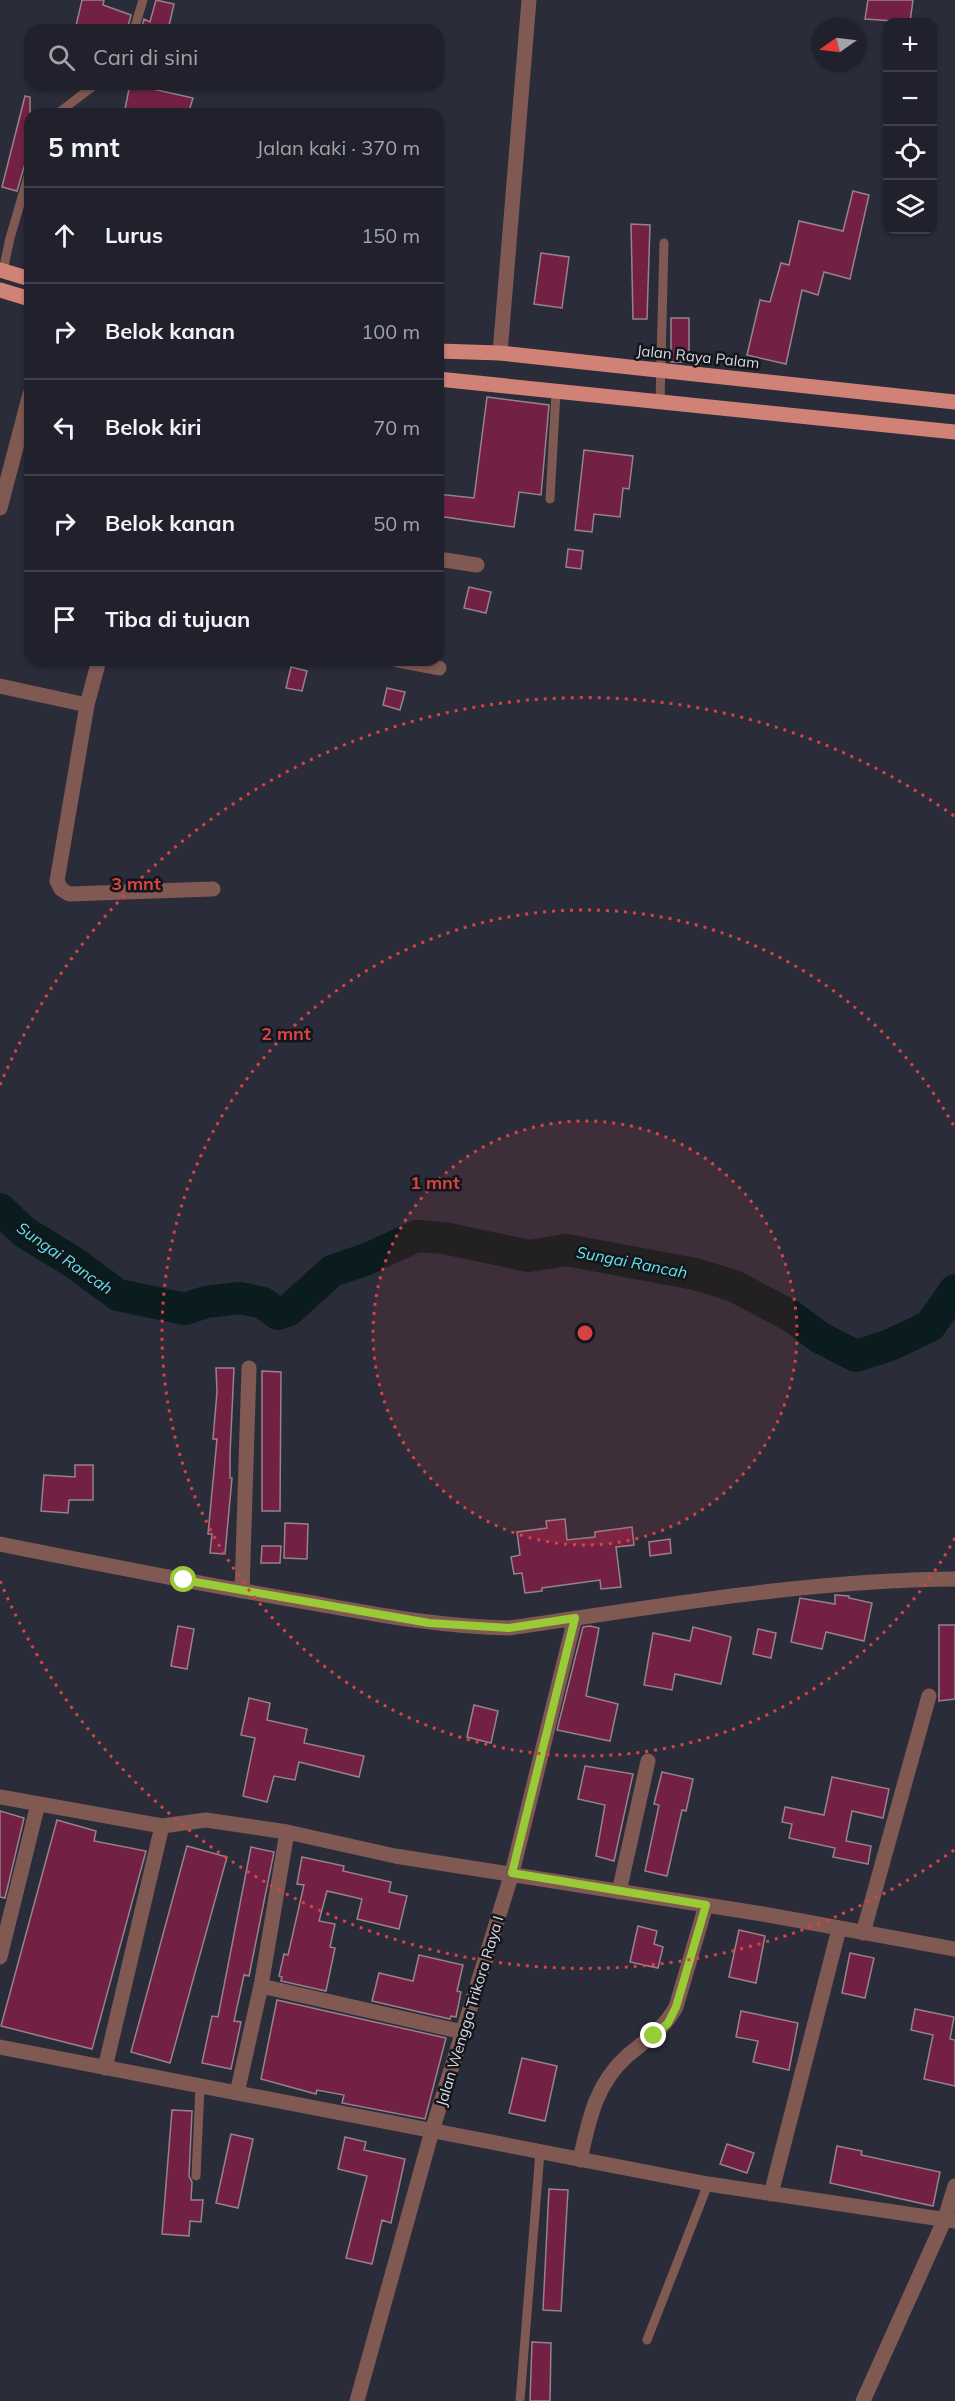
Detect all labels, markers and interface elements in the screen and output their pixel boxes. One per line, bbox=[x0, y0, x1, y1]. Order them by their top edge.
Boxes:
north arrow bbox=[811, 18, 865, 72]
map controls bbox=[883, 18, 937, 234]
button: + bbox=[883, 18, 937, 72]
search box bbox=[24, 24, 444, 90]
icon: search bbox=[45, 41, 78, 74]
text: Cari di sini bbox=[93, 43, 198, 71]
button: − bbox=[883, 72, 937, 126]
button: locate bbox=[883, 126, 937, 180]
text: 5 mnt bbox=[48, 131, 120, 164]
text: Jalan kaki · 370 m bbox=[257, 135, 420, 160]
button: layers bbox=[883, 180, 937, 234]
icon: ahead bbox=[48, 219, 81, 252]
text: Lurus bbox=[105, 221, 163, 249]
text: 150 m bbox=[361, 223, 420, 248]
icon: right bbox=[48, 315, 81, 348]
text: Belok kanan bbox=[105, 317, 235, 345]
text: 100 m bbox=[361, 319, 420, 344]
street label: Jalan Raya Palam bbox=[636, 341, 760, 372]
icon: left bbox=[48, 411, 81, 444]
text: Belok kiri bbox=[105, 413, 201, 441]
text: 70 m bbox=[373, 415, 420, 440]
icon: right bbox=[48, 507, 81, 540]
text: Belok kanan bbox=[105, 509, 235, 537]
text: 50 m bbox=[373, 511, 420, 536]
icon: arrive bbox=[48, 603, 81, 636]
text: Tiba di tujuan bbox=[105, 605, 250, 633]
text: 3 mnt bbox=[111, 872, 161, 895]
text: 2 mnt bbox=[261, 1022, 311, 1045]
text: 1 mnt bbox=[410, 1171, 460, 1194]
water label: Sungai Rancah bbox=[13, 1217, 117, 1299]
water label: Sungai Rancah bbox=[575, 1241, 689, 1283]
centre of rings bbox=[575, 1323, 595, 1343]
route start bbox=[170, 1566, 196, 1592]
street label: Jalan Wengga Trikora Raya I bbox=[431, 1913, 508, 2108]
route end bbox=[640, 2022, 666, 2048]

